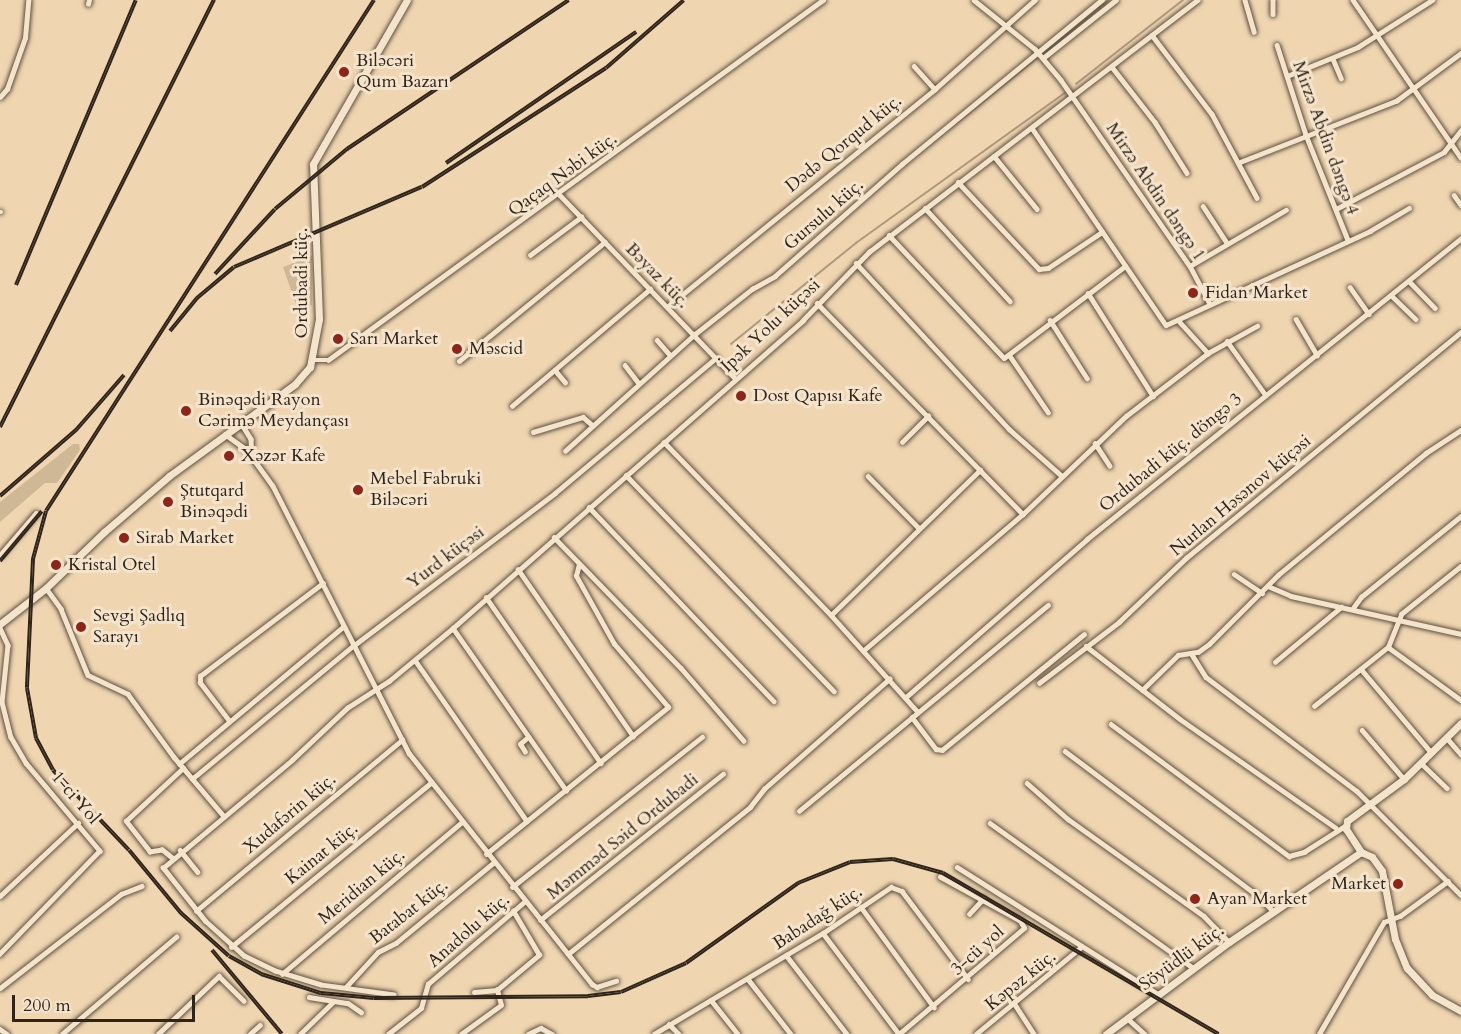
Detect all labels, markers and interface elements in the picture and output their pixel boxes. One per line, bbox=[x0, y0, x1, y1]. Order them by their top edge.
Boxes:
place label: Biləcəri Qum Bazarı bbox=[356, 51, 449, 94]
street label: Mirzə Abdin dəngə 4 bbox=[1287, 58, 1363, 218]
marker: Biləcəri Qum Bazarı bbox=[337, 65, 351, 79]
street label: Dədə Qorqud küç. bbox=[781, 90, 907, 198]
street label: Mirzə Abdin dəngə 1 bbox=[1101, 119, 1209, 265]
street label: Qaçaq Nəbi küç. bbox=[504, 128, 622, 222]
street label: Gursulu küç. bbox=[780, 175, 868, 255]
street label: Ordubadi küç. bbox=[291, 228, 313, 338]
street label: Bəyaz küç. bbox=[620, 239, 694, 313]
street label: İpək Yolu küçəsi bbox=[717, 275, 825, 377]
place label: Fidan Market bbox=[1205, 282, 1308, 304]
marker: Fidan Market bbox=[1186, 286, 1200, 300]
place label: Sarı Market bbox=[350, 328, 438, 350]
marker: Sarı Market bbox=[331, 332, 345, 346]
place label: Məscid bbox=[469, 338, 523, 360]
marker: Məscid bbox=[450, 342, 464, 356]
place label: Dost Qapısı Kafe bbox=[753, 385, 883, 407]
marker: Dost Qapısı Kafe bbox=[734, 389, 748, 403]
street label: Ordubadi küç. döngə 3 bbox=[1095, 389, 1247, 517]
place label: Binəqədi Rayon Cərimə Meydançası bbox=[198, 390, 349, 432]
marker: Binəqədi Rayon Cərimə Meydançası bbox=[179, 404, 193, 418]
street label: Nurlan Həsənov küçəsi bbox=[1166, 431, 1316, 561]
place label: Xəzər Kafe bbox=[241, 445, 326, 467]
marker: Xəzər Kafe bbox=[222, 449, 236, 463]
place label: Mebel Fabruki Biləcəri bbox=[370, 469, 481, 512]
place label: Ştutqard Binəqədi bbox=[180, 481, 248, 524]
marker: Mebel Fabruki Biləcəri bbox=[351, 483, 365, 497]
marker: Ştutqard Binəqədi bbox=[161, 495, 175, 509]
street label: Yurd küçəsi bbox=[403, 522, 489, 594]
place label: Sirab Market bbox=[136, 527, 234, 549]
marker: Sirab Market bbox=[117, 531, 131, 545]
place label: Kristal Otel bbox=[68, 554, 156, 576]
marker: Kristal Otel bbox=[49, 558, 63, 572]
place label: Sevgi Şadlıq Sarayı bbox=[93, 606, 185, 648]
marker: Sevgi Şadlıq Sarayı bbox=[74, 620, 88, 634]
street label: 1-ci Yol bbox=[46, 767, 104, 829]
street label: Xudafərin küç. bbox=[239, 769, 341, 859]
street label: Məmməd Səid Ordubadi bbox=[543, 769, 703, 905]
street label: Kainat küç. bbox=[281, 818, 363, 890]
street label: Meridian küç. bbox=[314, 844, 410, 930]
place label: Market bbox=[1331, 873, 1386, 895]
street label: Batabat küç. bbox=[365, 875, 453, 949]
marker: Market bbox=[1391, 877, 1405, 891]
street label: Babadağ küç. bbox=[769, 881, 867, 955]
place label: Ayan Market bbox=[1207, 888, 1307, 910]
street label: Anadolu küç. bbox=[424, 889, 514, 973]
marker: Ayan Market bbox=[1188, 892, 1202, 906]
street label: Söyüdlü küç. bbox=[1136, 920, 1228, 996]
street label: 3-cü yol bbox=[947, 922, 1009, 980]
street label: Kəpəz küç. bbox=[981, 946, 1061, 1016]
scale bar bbox=[15, 983, 198, 1021]
text: 200 m bbox=[23, 993, 71, 1018]

